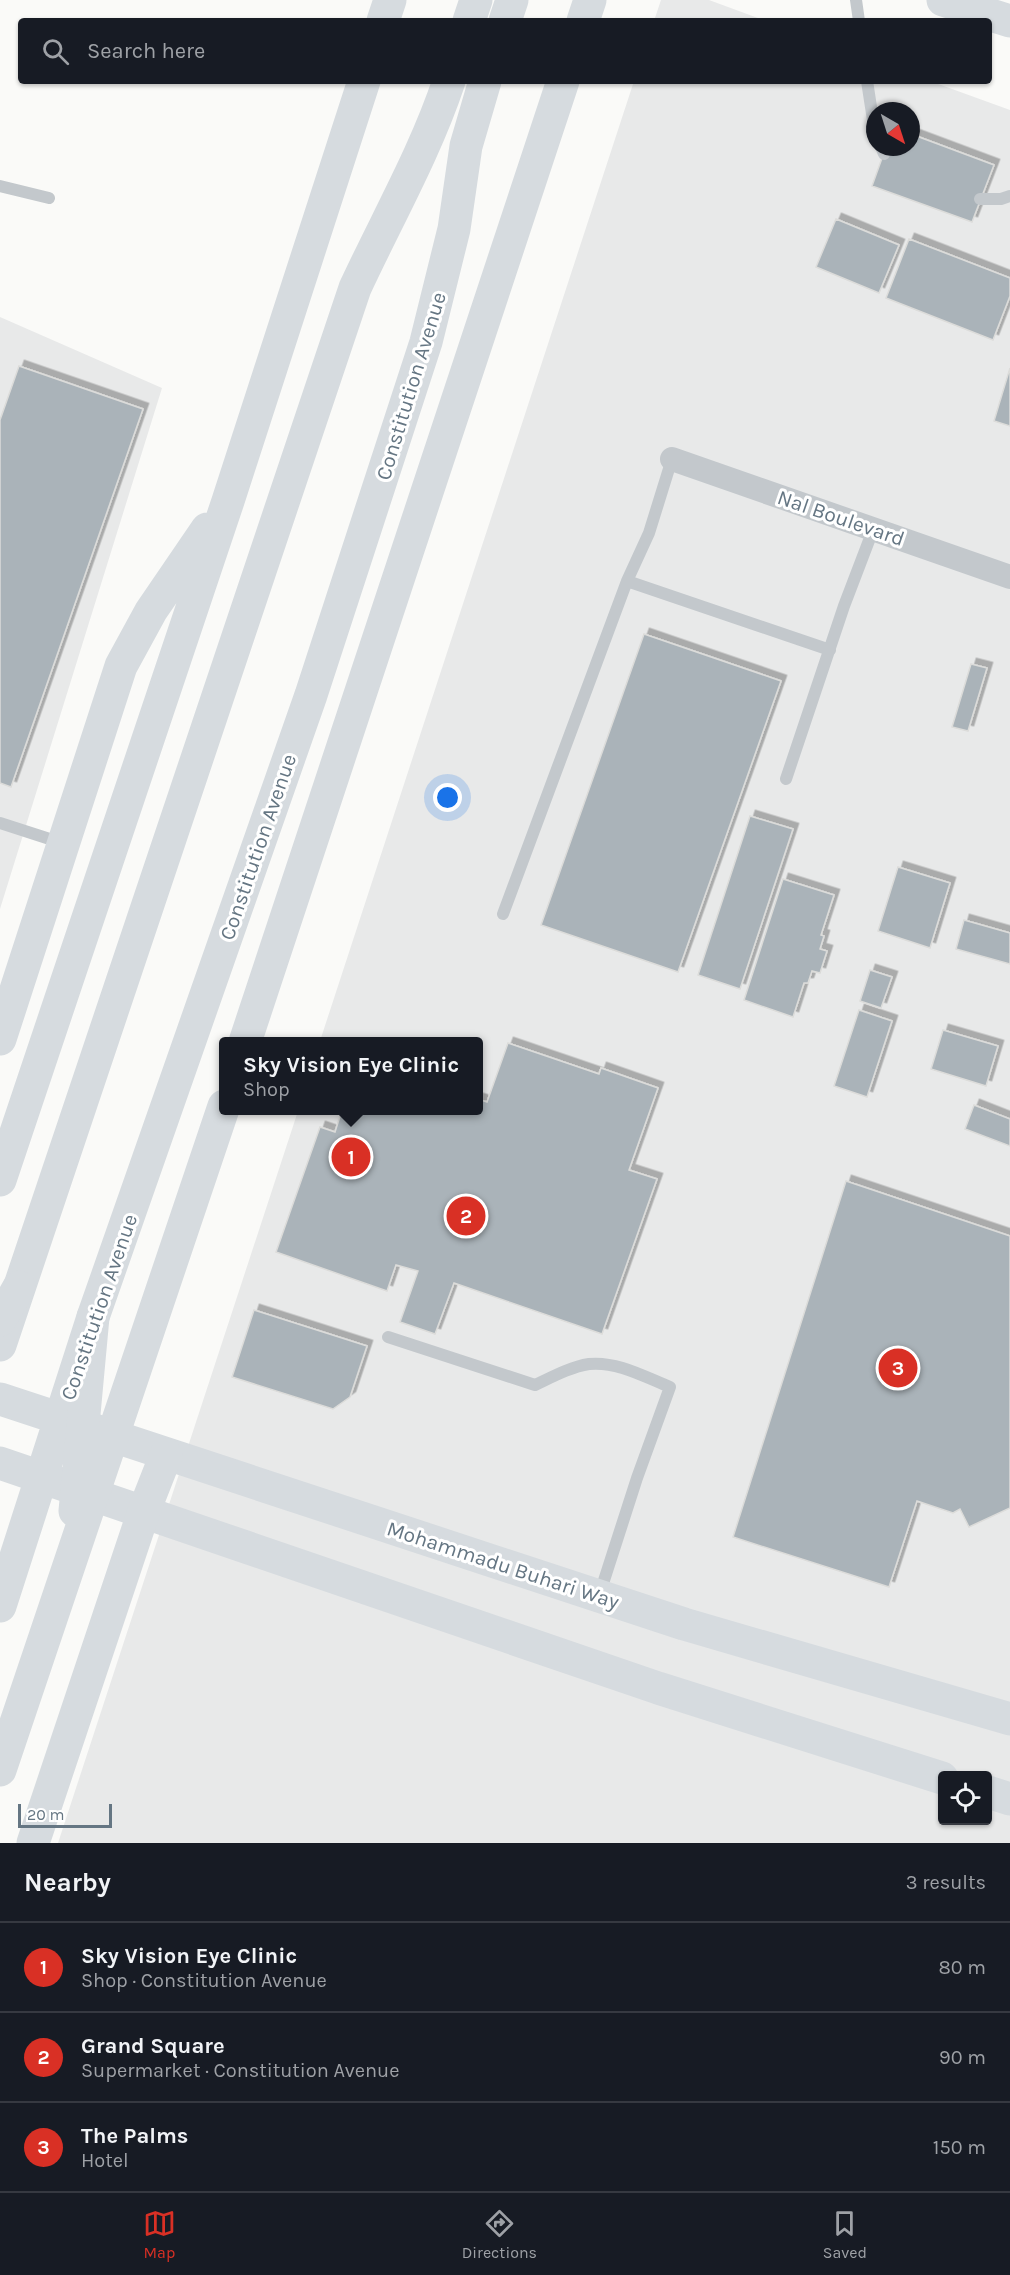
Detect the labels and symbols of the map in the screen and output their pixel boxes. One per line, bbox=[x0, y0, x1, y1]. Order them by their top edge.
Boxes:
north arrow bbox=[866, 102, 920, 156]
street label: Constitution Avenue bbox=[371, 289, 451, 483]
street label: Nal Boulevard bbox=[774, 485, 908, 551]
street label: Constitution Avenue bbox=[215, 751, 301, 943]
your location bbox=[433, 783, 462, 812]
pin: 1 bbox=[332, 1134, 370, 1180]
pin: 2 bbox=[446, 1194, 486, 1238]
street label: Constitution Avenue bbox=[56, 1211, 142, 1403]
pin: 3 bbox=[878, 1346, 918, 1390]
street label: Mohammadu Buhari Way bbox=[384, 1516, 622, 1614]
scale bar bbox=[18, 1801, 112, 1828]

